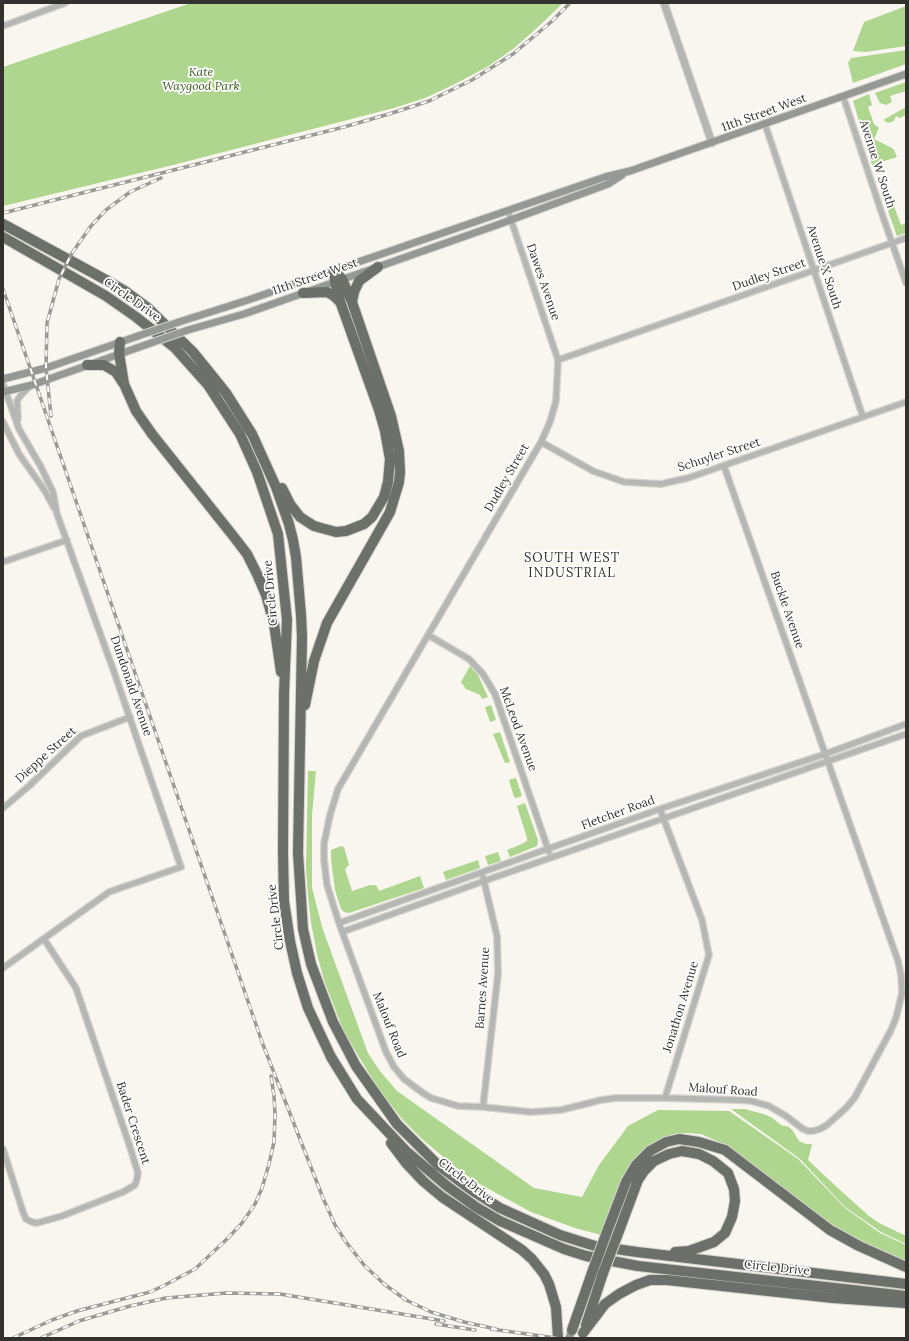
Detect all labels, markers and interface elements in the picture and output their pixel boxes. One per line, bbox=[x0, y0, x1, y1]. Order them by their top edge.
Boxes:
park label: Kate Waygood Park bbox=[162, 66, 240, 94]
street label: 11th Street West bbox=[720, 91, 808, 135]
street label: Avenue W South bbox=[856, 118, 898, 210]
street label: Avenue X South bbox=[804, 223, 844, 311]
street label: Dawes Avenue bbox=[523, 242, 563, 322]
street label: 11th Street West bbox=[271, 256, 359, 298]
street label: Dudley Street bbox=[730, 256, 808, 294]
street label: Circle Drive bbox=[101, 275, 163, 325]
street label: Schuyler Street bbox=[676, 435, 762, 475]
street label: Dudley Street bbox=[482, 441, 532, 515]
district label: SOUTH WEST INDUSTRIAL bbox=[524, 550, 620, 581]
street label: Circle Drive bbox=[261, 559, 281, 627]
street label: Buckle Avenue bbox=[767, 569, 807, 651]
street label: Dundonald Avenue bbox=[107, 634, 155, 738]
street label: McLeod Avenue bbox=[496, 685, 540, 773]
street label: Dieppe Street bbox=[13, 724, 79, 786]
street label: Fletcher Road bbox=[579, 793, 657, 833]
street label: Circle Drive bbox=[265, 883, 287, 951]
street label: Barnes Avenue bbox=[473, 947, 493, 1029]
street label: Jonathon Avenue bbox=[660, 960, 702, 1054]
street label: Malouf Road bbox=[369, 990, 409, 1060]
street label: Bader Crescent bbox=[113, 1080, 153, 1166]
street label: Malouf Road bbox=[688, 1080, 758, 1100]
street label: Circle Drive bbox=[435, 1155, 497, 1207]
street label: Circle Drive bbox=[743, 1257, 811, 1279]

